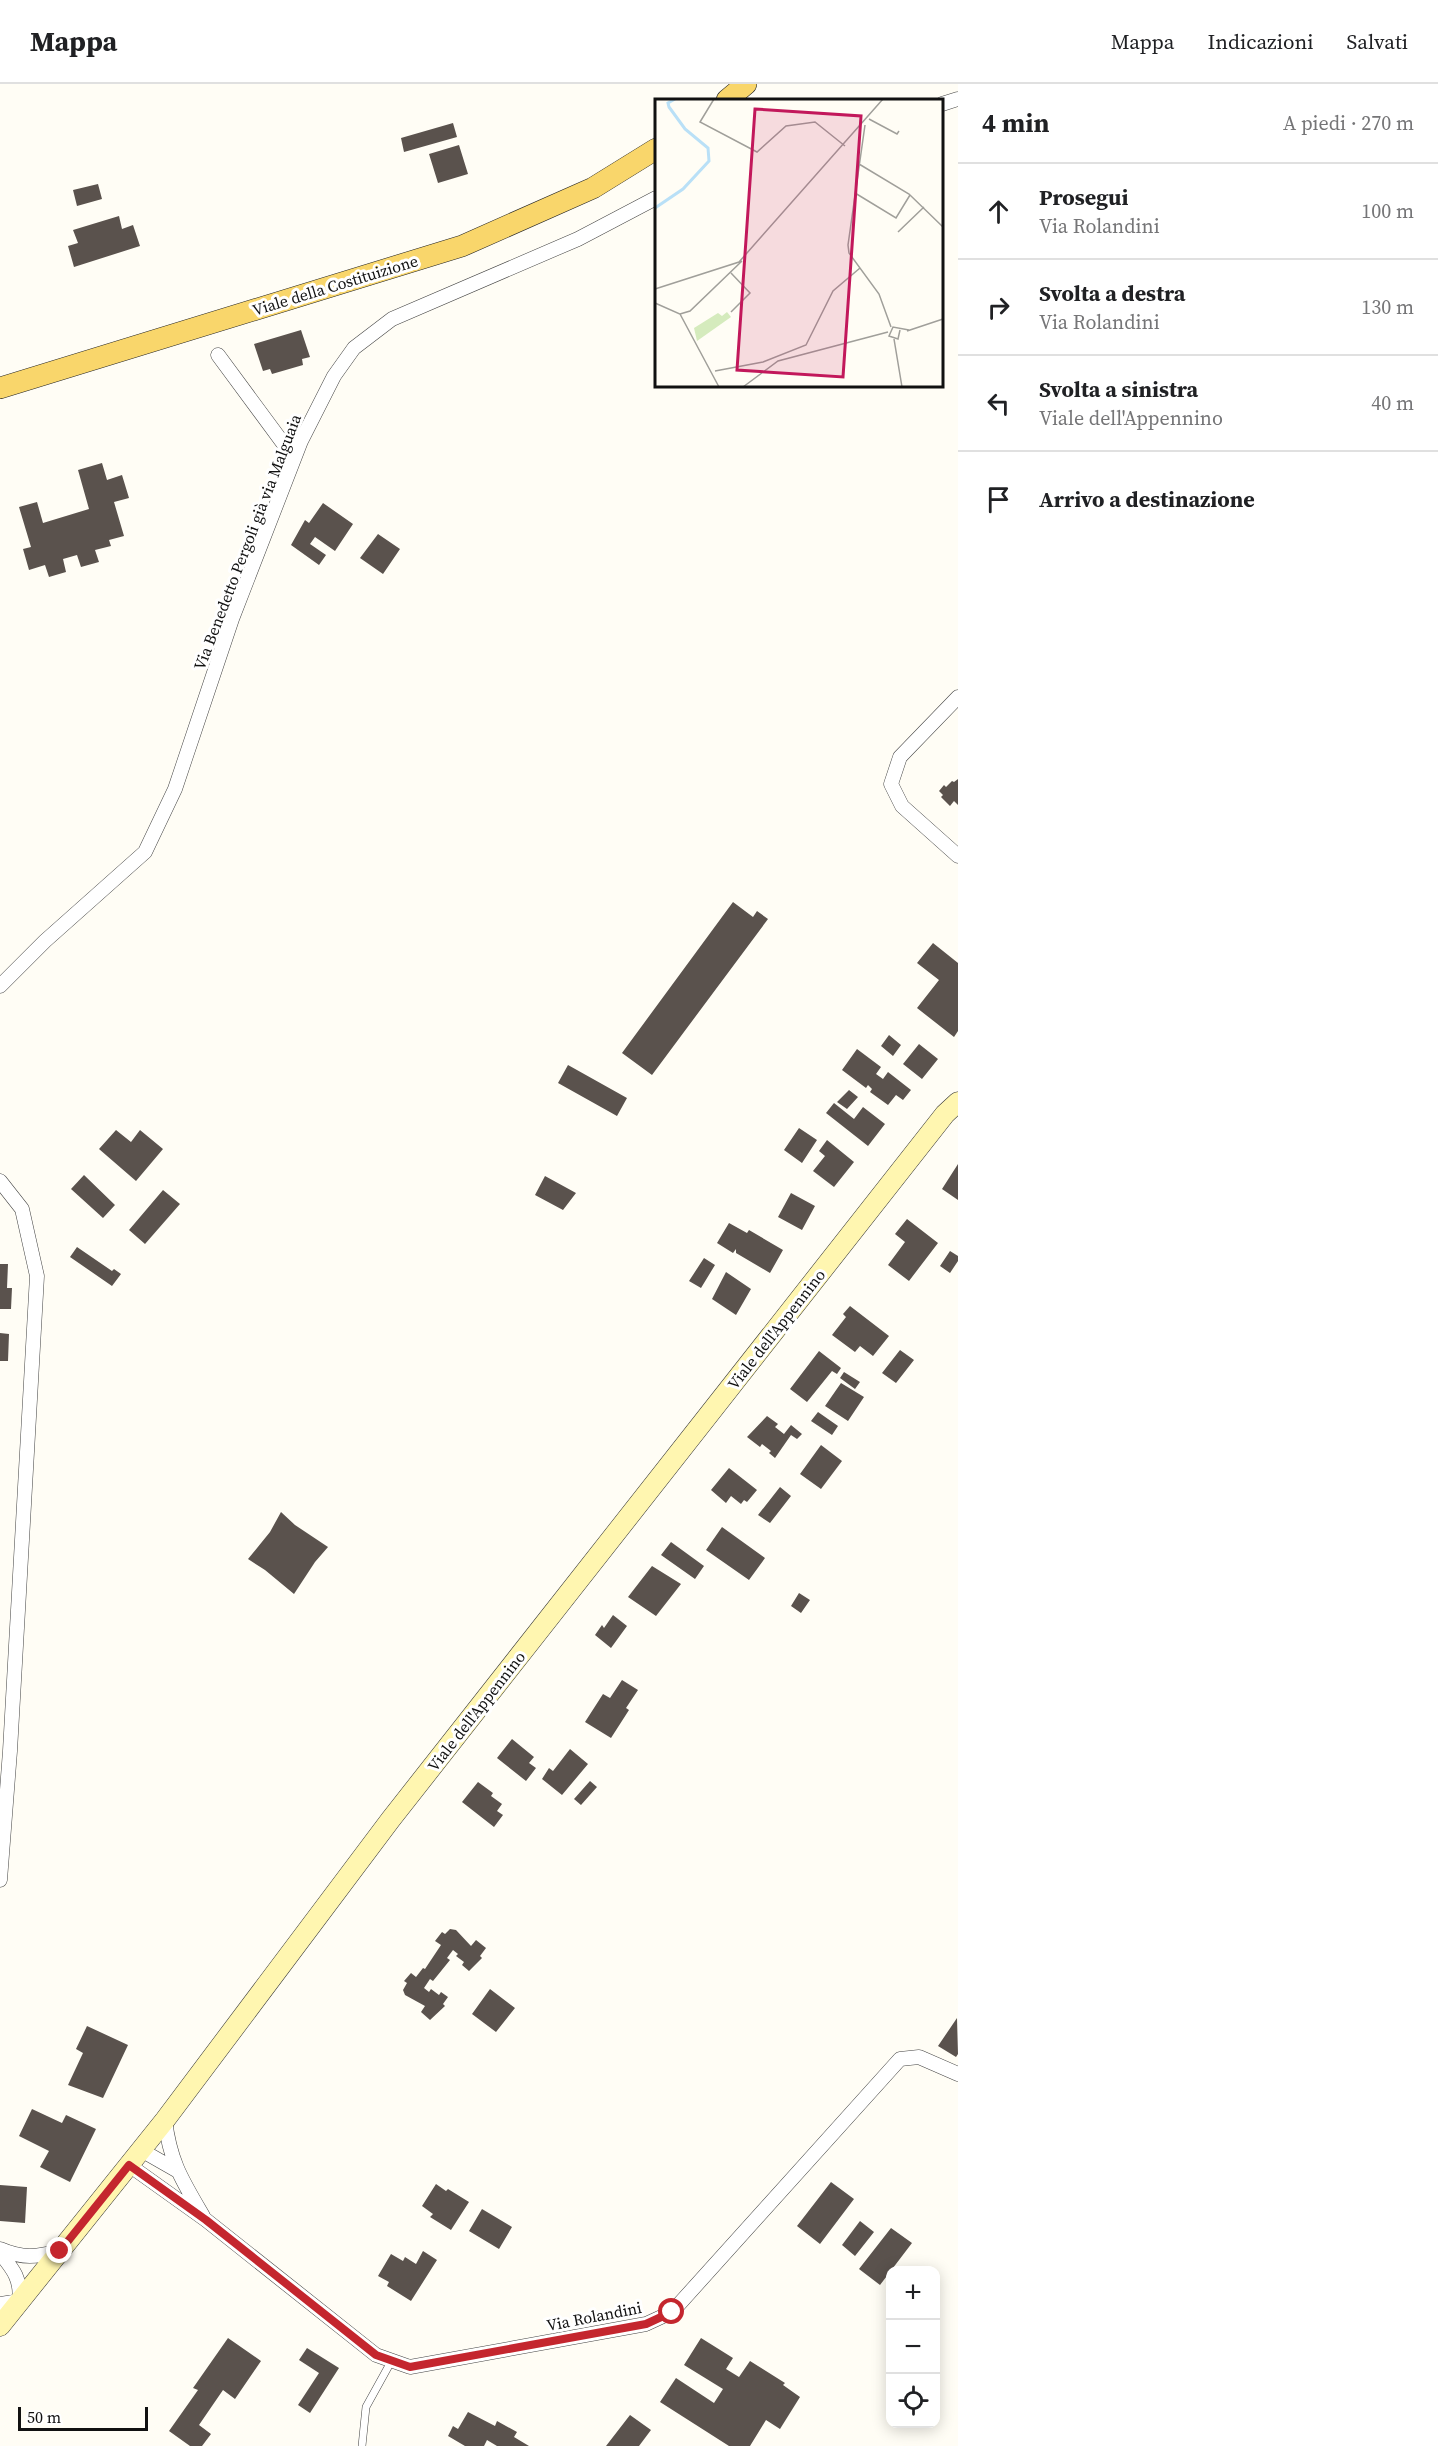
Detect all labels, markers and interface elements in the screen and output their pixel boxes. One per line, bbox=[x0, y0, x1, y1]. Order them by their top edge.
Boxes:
text: Mappa bbox=[30, 22, 117, 60]
text: Mappa bbox=[1111, 27, 1175, 56]
text: Indicazioni bbox=[1208, 27, 1313, 56]
text: Salvati bbox=[1346, 27, 1408, 56]
inset map bbox=[655, 99, 943, 387]
text: 4 min bbox=[982, 105, 1049, 141]
text: A piedi · 270 m bbox=[1283, 109, 1414, 137]
text: Prosegui bbox=[1039, 182, 1128, 212]
icon: ahead bbox=[982, 195, 1015, 228]
text: 100 m bbox=[1361, 197, 1414, 225]
text: Via Rolandini bbox=[1039, 212, 1160, 240]
street label: Viale della Costituizione bbox=[250, 249, 420, 321]
text: Svolta a destra bbox=[1039, 278, 1185, 308]
icon: right bbox=[982, 291, 1015, 324]
text: 130 m bbox=[1361, 293, 1414, 321]
text: Via Rolandini bbox=[1039, 308, 1160, 336]
text: Svolta a sinistra bbox=[1039, 374, 1198, 404]
icon: left bbox=[982, 387, 1015, 420]
text: 40 m bbox=[1371, 389, 1414, 417]
text: Viale dell'Appennino bbox=[1039, 404, 1223, 432]
street label: Via Benedetto Pergoli già via Malguaia bbox=[188, 410, 306, 673]
icon: arrive bbox=[982, 483, 1015, 516]
text: Arrivo a destinazione bbox=[1039, 484, 1255, 514]
street label: Viale dell'Appennino bbox=[722, 1264, 830, 1394]
street label: Viale dell'Appennino bbox=[422, 1646, 530, 1776]
route end bbox=[46, 2237, 72, 2263]
map controls bbox=[886, 2266, 940, 2428]
button: + bbox=[886, 2266, 940, 2320]
street label: Via Rolandini bbox=[545, 2296, 644, 2336]
route start bbox=[658, 2298, 684, 2324]
button: − bbox=[886, 2320, 940, 2374]
button: locate bbox=[886, 2374, 940, 2428]
scale bar bbox=[18, 2404, 148, 2432]
text: 50 m bbox=[27, 2406, 61, 2428]

